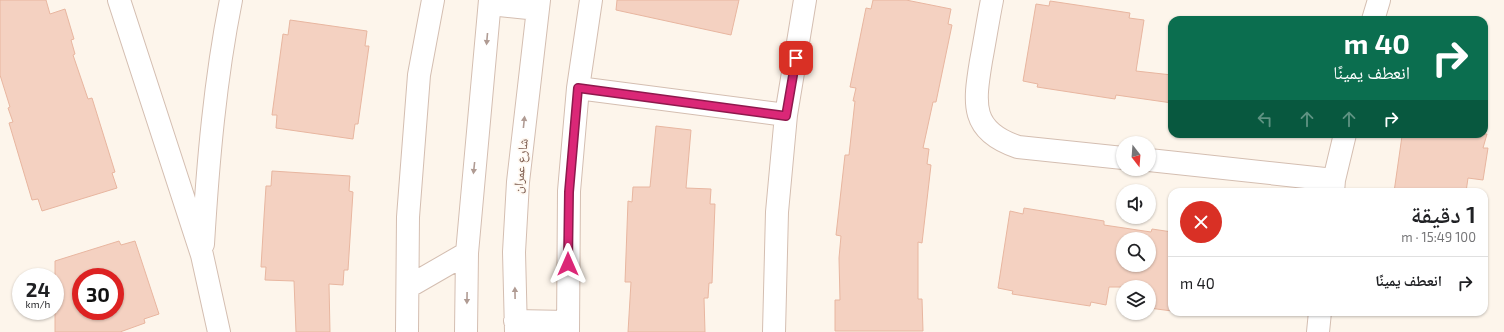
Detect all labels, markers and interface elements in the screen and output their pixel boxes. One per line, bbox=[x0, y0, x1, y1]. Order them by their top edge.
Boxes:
text: 40 m bbox=[1344, 26, 1410, 60]
icon: right bbox=[1424, 32, 1476, 84]
one-way arrow bbox=[483, 33, 490, 45]
pin bbox=[779, 41, 813, 75]
icon: arrive bbox=[785, 47, 807, 69]
text: انعطف يمينًا bbox=[1333, 61, 1410, 83]
icon: left bbox=[1254, 108, 1276, 130]
icon: ahead bbox=[1296, 108, 1318, 130]
icon: ahead bbox=[1338, 108, 1360, 130]
icon: right bbox=[1380, 108, 1402, 130]
one-way arrow bbox=[521, 115, 528, 128]
north arrow bbox=[1116, 136, 1156, 176]
map controls bbox=[1116, 136, 1156, 320]
street label: شارع عمران bbox=[509, 138, 533, 195]
one-way arrow bbox=[471, 162, 477, 174]
button: sound bbox=[1116, 184, 1156, 224]
text: 1 دقيقة bbox=[1411, 199, 1476, 228]
button: close bbox=[1180, 201, 1222, 243]
text: 100 m · 15:49 bbox=[1401, 229, 1476, 245]
button: search bbox=[1116, 232, 1156, 272]
position arrow bbox=[547, 243, 589, 285]
speed limit sign: 30 bbox=[72, 268, 124, 320]
text: انعطف يمينًا bbox=[1375, 271, 1442, 289]
icon: right bbox=[1454, 272, 1476, 294]
text: 40 m bbox=[1180, 274, 1215, 292]
text: 24 bbox=[26, 277, 50, 301]
button: layers bbox=[1116, 280, 1156, 320]
one-way arrow bbox=[511, 287, 518, 299]
one-way arrow bbox=[463, 292, 470, 304]
text: km/h bbox=[26, 298, 50, 310]

